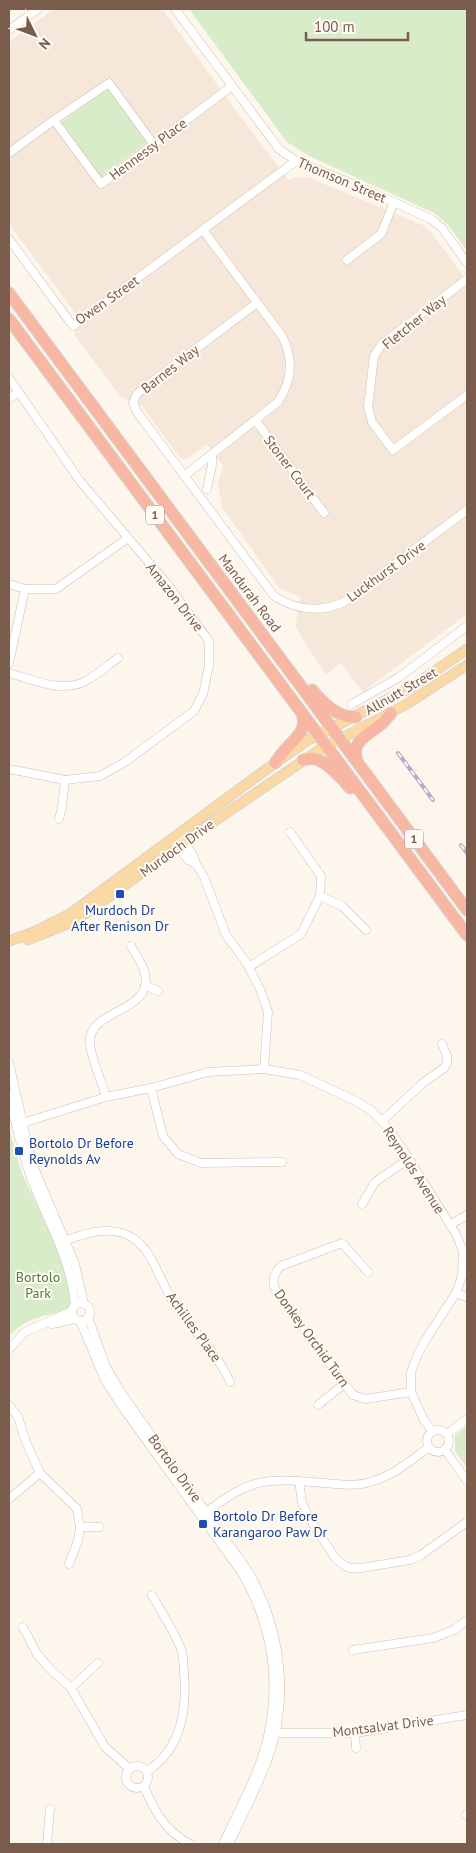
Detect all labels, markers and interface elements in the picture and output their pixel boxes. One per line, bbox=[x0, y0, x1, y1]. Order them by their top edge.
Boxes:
north arrow bbox=[10, 10, 60, 60]
scale bar bbox=[306, 10, 408, 42]
text: 100 m bbox=[314, 17, 355, 36]
text: N bbox=[35, 34, 54, 53]
street label: Hennessy Place bbox=[106, 114, 190, 184]
street label: Thomson Street bbox=[295, 153, 389, 207]
street label: Owen Street bbox=[72, 271, 143, 329]
street label: Fletcher Way bbox=[378, 291, 450, 353]
street label: Barnes Way bbox=[137, 341, 203, 397]
street label: Stoner Court bbox=[260, 432, 320, 503]
road number: 1 bbox=[146, 506, 164, 524]
street label: Luckhurst Drive bbox=[343, 536, 429, 606]
street label: Mandurah Road bbox=[215, 550, 285, 636]
street label: Amazon Drive bbox=[142, 559, 208, 635]
street label: Allnutt Street bbox=[362, 663, 441, 719]
street label: Murdoch Drive bbox=[136, 815, 218, 881]
road number: 1 bbox=[405, 830, 423, 849]
marker: Murdoch Dr After Renison Dr bbox=[114, 888, 126, 900]
place label: Murdoch Dr After Renison Dr bbox=[71, 901, 169, 935]
street label: Reynolds Avenue bbox=[379, 1123, 449, 1217]
place label: Bortolo Dr Before Reynolds Av bbox=[29, 1134, 134, 1168]
marker: Bortolo Dr Before Reynolds Av bbox=[13, 1145, 25, 1157]
park label: Bortolo Park bbox=[16, 1268, 60, 1302]
street label: Donkey Orchid Turn bbox=[270, 1286, 354, 1390]
street label: Achilles Place bbox=[162, 1288, 226, 1366]
street label: Bortolo Drive bbox=[144, 1430, 206, 1506]
place label: Bortolo Dr Before Karangaroo Paw Dr bbox=[213, 1507, 328, 1541]
marker: Bortolo Dr Before Karangaroo Paw Dr bbox=[197, 1518, 209, 1530]
street label: Montsalvat Drive bbox=[332, 1711, 434, 1741]

